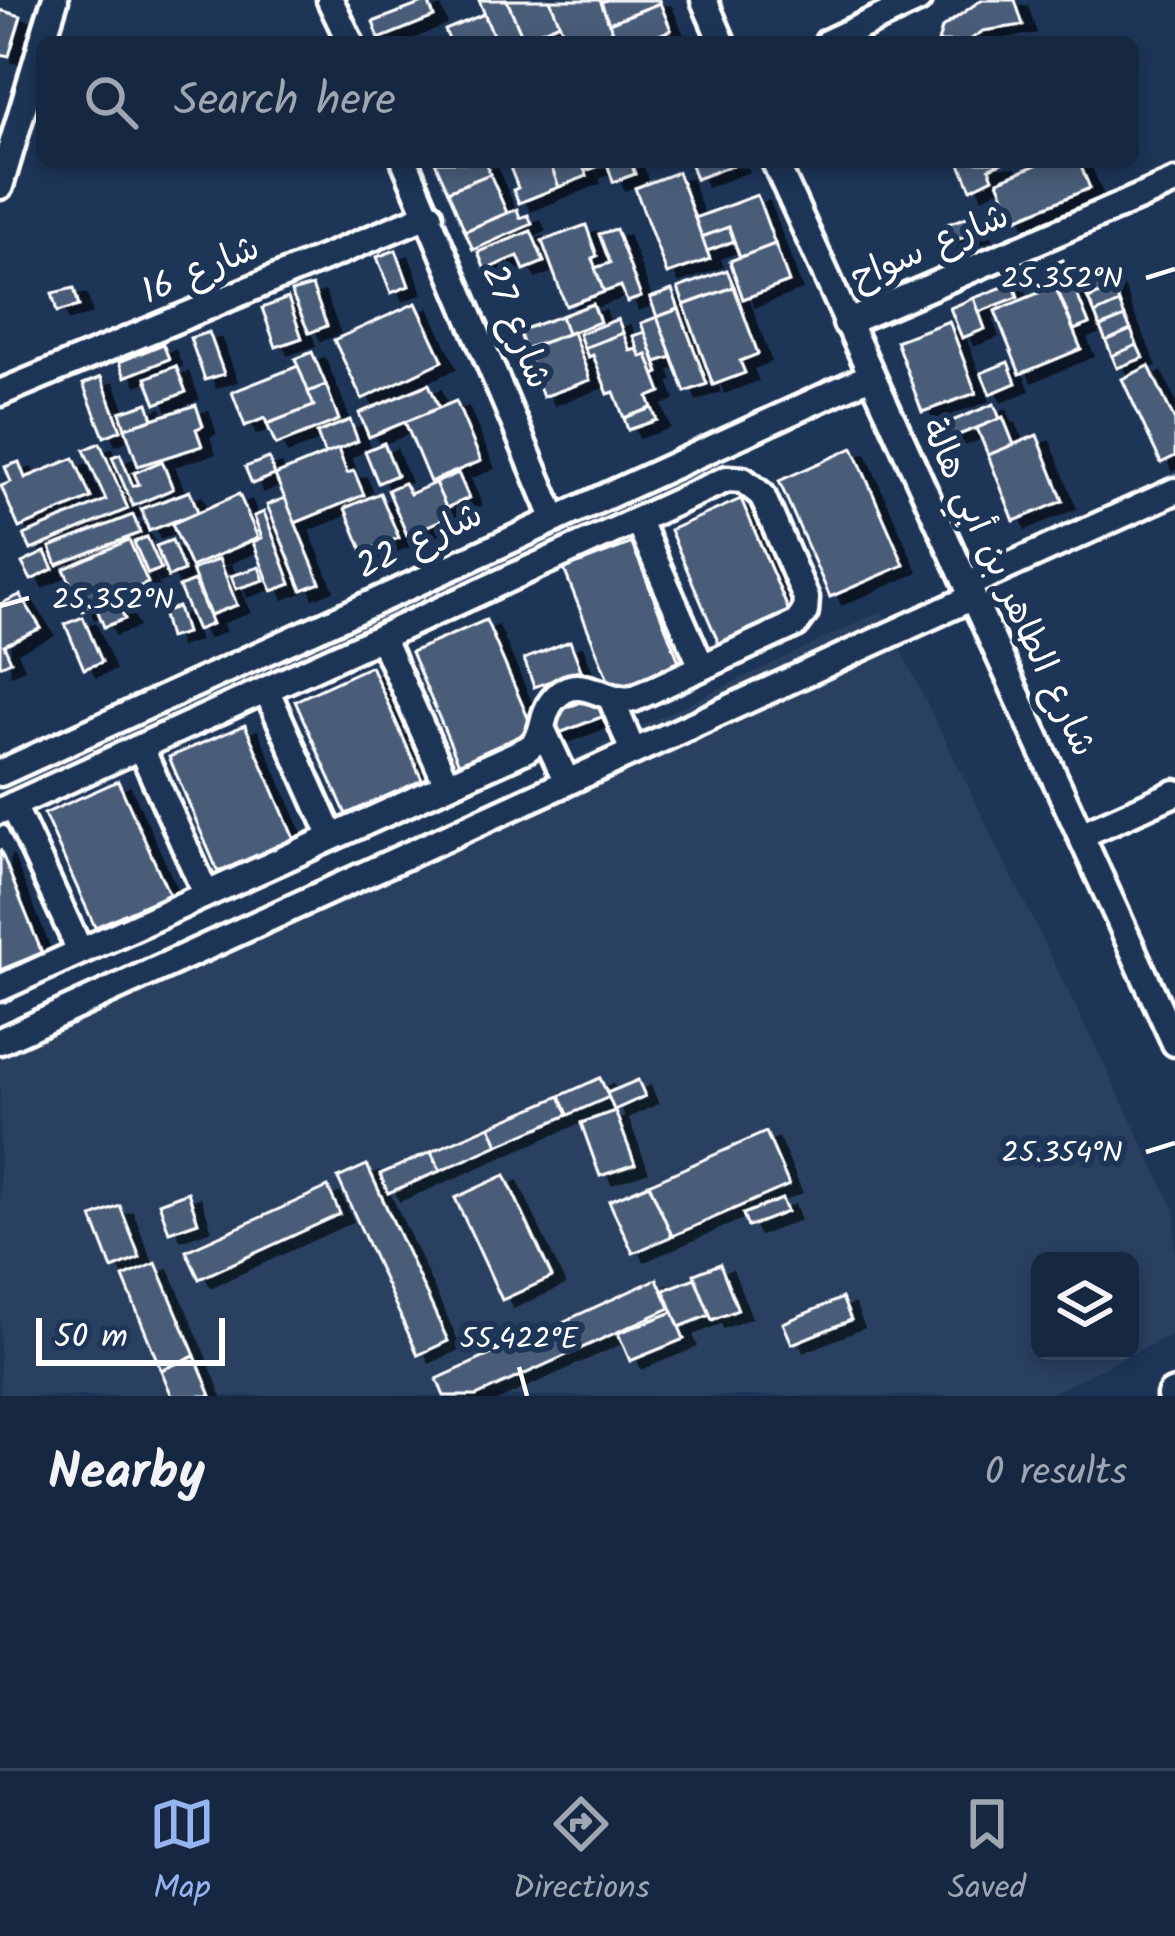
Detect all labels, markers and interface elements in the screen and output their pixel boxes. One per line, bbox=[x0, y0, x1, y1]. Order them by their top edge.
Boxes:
search box bbox=[36, 36, 1139, 168]
text: Search here bbox=[174, 66, 396, 138]
icon: search bbox=[78, 69, 144, 135]
street label: شارع سواح bbox=[842, 189, 1018, 307]
street label: شارع 16 bbox=[133, 221, 269, 321]
street label: شارع 27 bbox=[464, 256, 566, 398]
text: 25.352°N bbox=[1001, 256, 1123, 304]
street label: شارع الطاهر بن أبي هالة bbox=[903, 409, 1111, 767]
street label: شارع 22 bbox=[347, 488, 493, 596]
text: 25.352°N bbox=[52, 577, 174, 625]
text: 25.354°N bbox=[1002, 1130, 1122, 1178]
map controls bbox=[1031, 1252, 1139, 1360]
button: layers bbox=[1031, 1252, 1139, 1360]
scale bar bbox=[36, 1312, 225, 1365]
text: 50 m bbox=[54, 1312, 128, 1365]
text: 55.422°E bbox=[460, 1316, 580, 1364]
text: Nearby bbox=[48, 1434, 205, 1515]
text: 0 results bbox=[985, 1443, 1127, 1505]
tab: Map bbox=[149, 1791, 215, 1916]
tab: Directions bbox=[513, 1791, 650, 1916]
tab: Saved bbox=[948, 1791, 1026, 1916]

